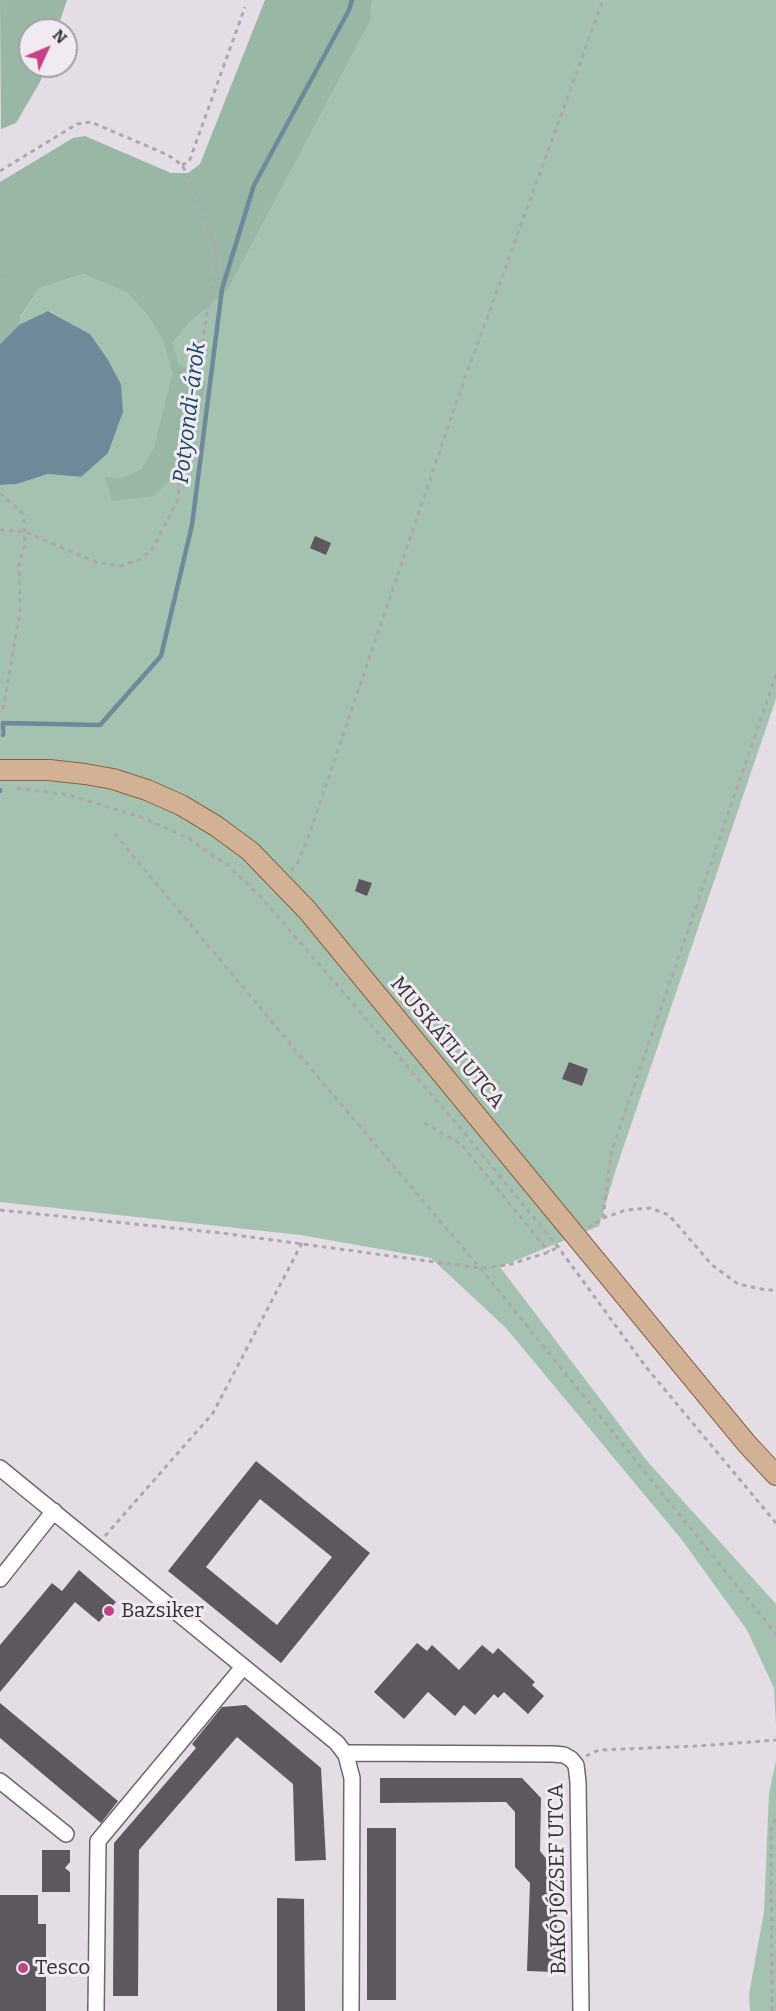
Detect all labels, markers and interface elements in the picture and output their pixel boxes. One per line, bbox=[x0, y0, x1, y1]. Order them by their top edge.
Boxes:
north arrow bbox=[18, 18, 78, 78]
text: N bbox=[49, 25, 71, 48]
water label: Potyondi-árok bbox=[168, 341, 212, 485]
street label: MUSKÁTLI UTCA bbox=[385, 972, 509, 1114]
place label: Bazsiker bbox=[121, 1598, 204, 1624]
marker: Bazsiker bbox=[102, 1604, 116, 1618]
street label: BAKÓ JÓZSEF UTCA bbox=[544, 1783, 572, 1975]
place label: Tesco bbox=[35, 1955, 90, 1981]
marker: Tesco bbox=[16, 1961, 30, 1975]

